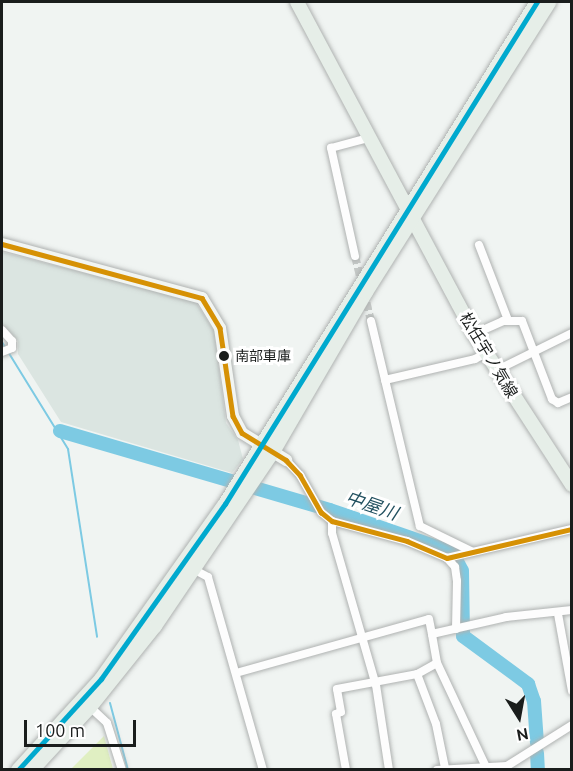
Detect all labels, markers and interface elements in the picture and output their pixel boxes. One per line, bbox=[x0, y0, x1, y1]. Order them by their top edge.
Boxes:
street label: 松任宇ノ気線 bbox=[456, 309, 522, 401]
place label: 南部車庫 bbox=[235, 348, 291, 364]
marker: 南部車庫 bbox=[218, 350, 230, 362]
water label: 中屋川 bbox=[343, 486, 401, 524]
north arrow bbox=[489, 687, 549, 747]
scale bar bbox=[27, 708, 140, 746]
text: 100 m bbox=[35, 720, 85, 740]
text: N bbox=[515, 725, 530, 745]

